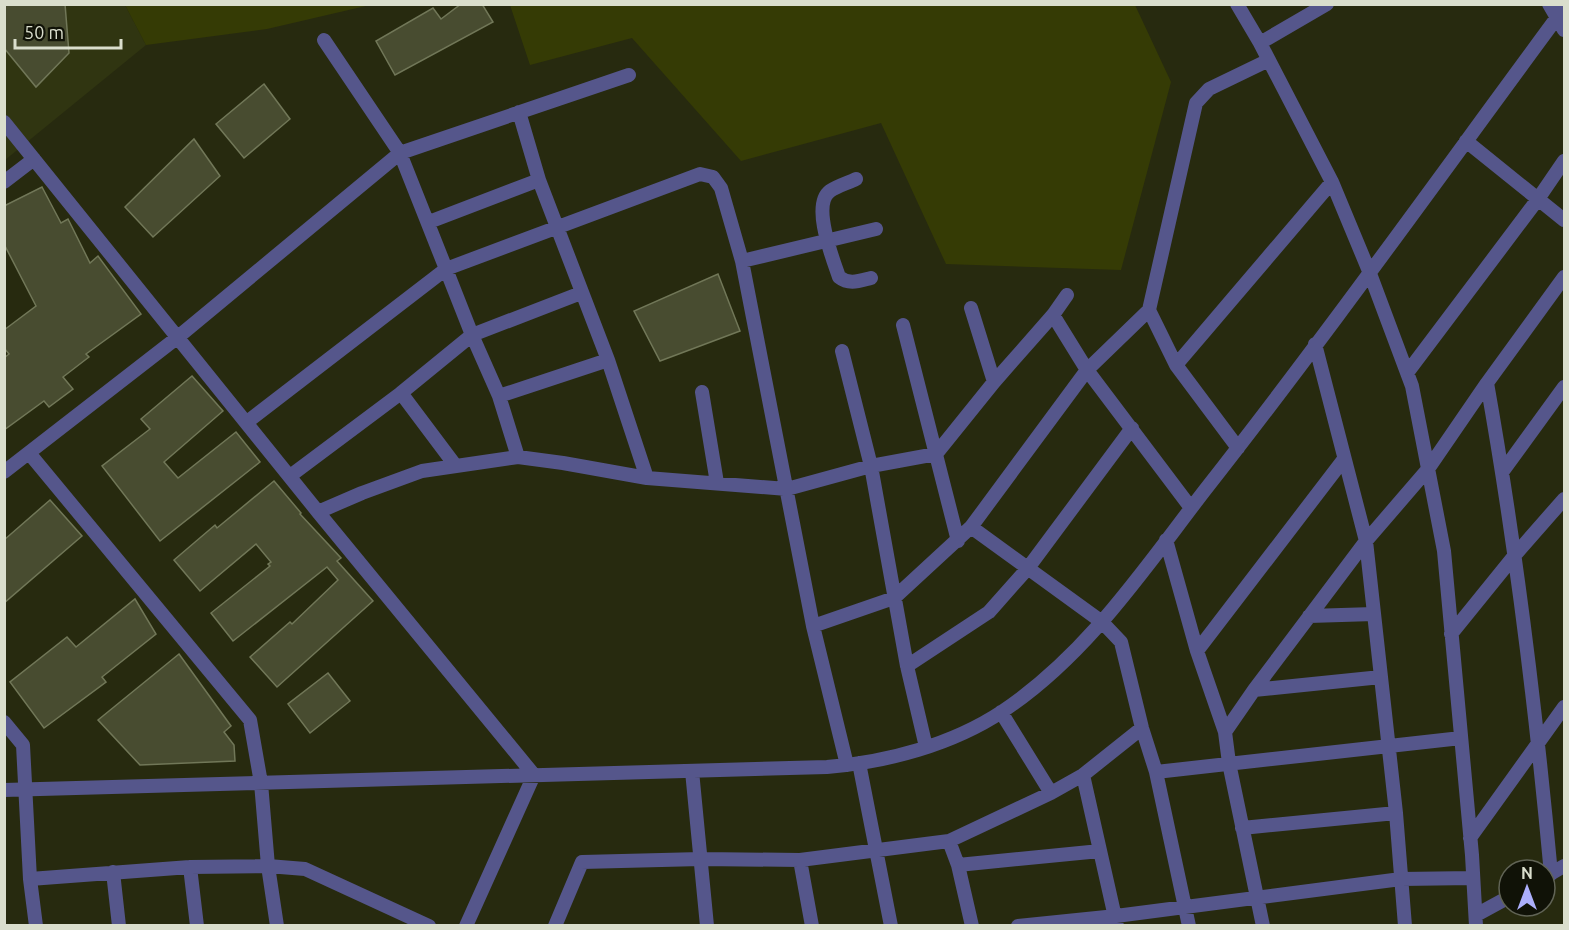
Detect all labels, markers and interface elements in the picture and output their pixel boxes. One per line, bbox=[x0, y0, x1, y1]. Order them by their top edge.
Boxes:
scale bar bbox=[15, 12, 122, 50]
text: 50 m bbox=[24, 22, 64, 42]
north arrow bbox=[1497, 858, 1557, 918]
text: N bbox=[1521, 864, 1533, 882]

